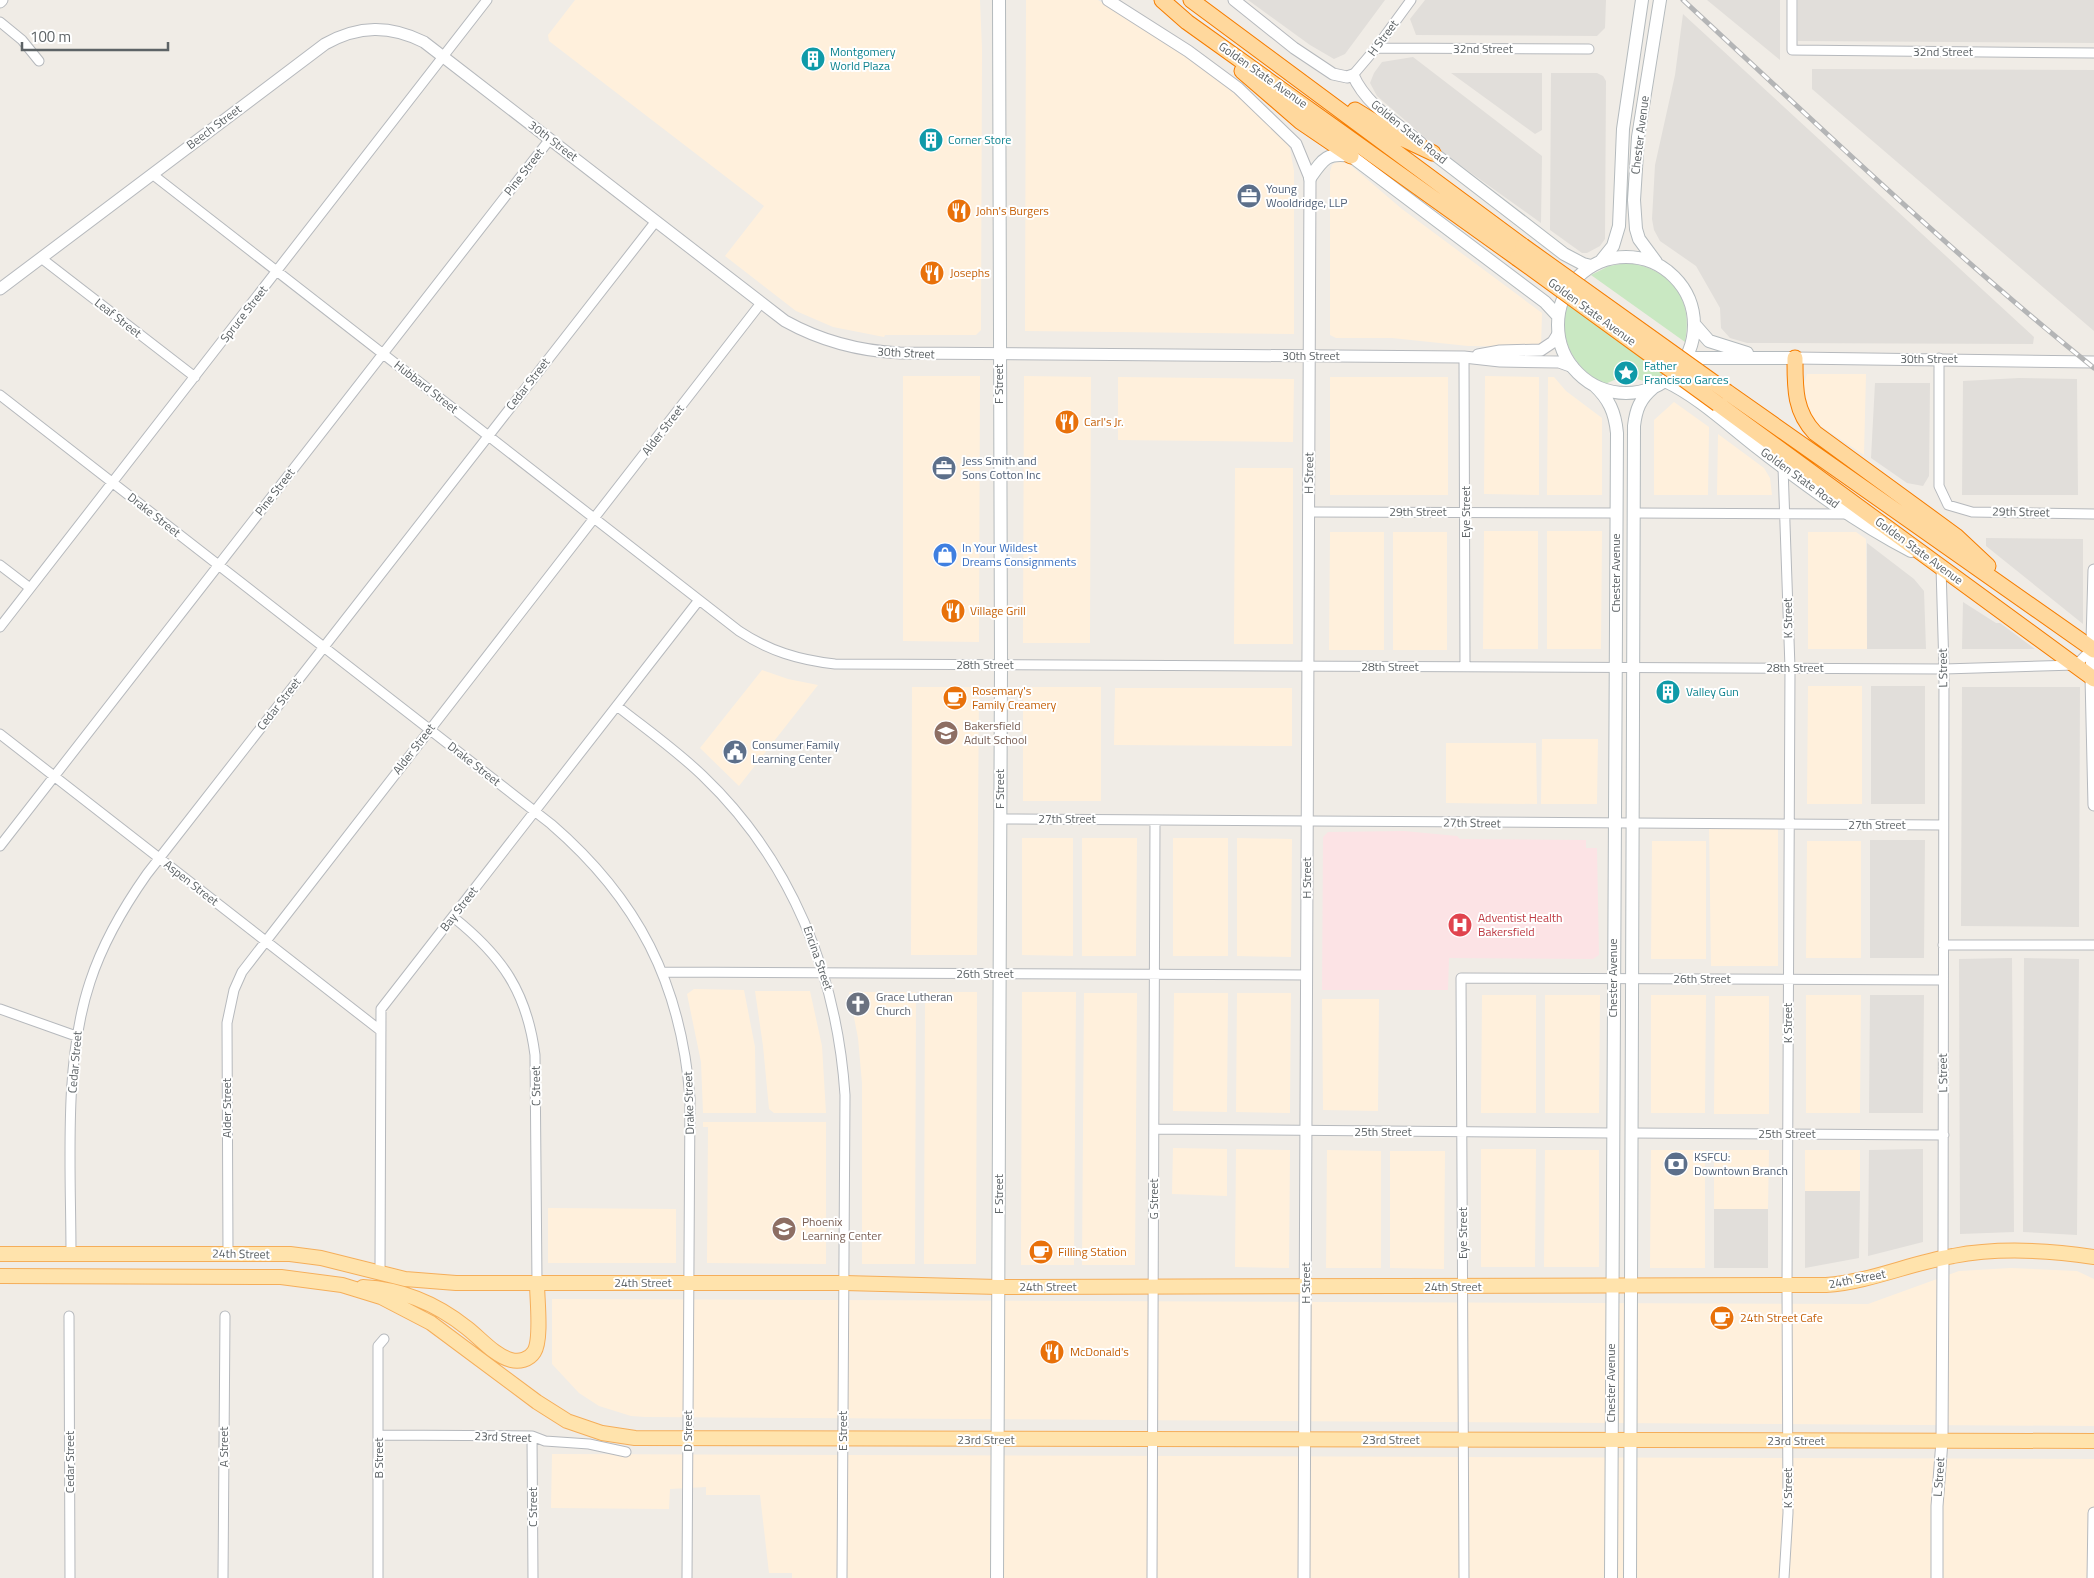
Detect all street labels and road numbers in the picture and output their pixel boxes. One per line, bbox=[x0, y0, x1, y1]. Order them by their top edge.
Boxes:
street label: H Street bbox=[1362, 15, 1403, 60]
street label: Golden State Avenue bbox=[1215, 37, 1312, 113]
street label: 32nd Street bbox=[1453, 39, 1514, 58]
street label: 32nd Street bbox=[1913, 42, 1974, 61]
street label: Chester Avenue bbox=[1625, 94, 1654, 175]
street label: Golden State Road bbox=[1367, 95, 1452, 168]
street label: Beech Street bbox=[182, 99, 246, 154]
street label: 30th Street bbox=[525, 116, 583, 166]
street label: Pine Street bbox=[499, 143, 549, 200]
street label: Golden State Avenue bbox=[1544, 273, 1640, 350]
street label: Spruce Street bbox=[215, 280, 273, 346]
street label: Leaf Street bbox=[91, 293, 147, 343]
street label: 30th Street bbox=[877, 342, 936, 364]
street label: 30th Street bbox=[1282, 346, 1341, 365]
street label: 30th Street bbox=[1900, 349, 1959, 368]
street label: Cedar Street bbox=[501, 353, 555, 414]
street label: Hubbard Street bbox=[390, 355, 463, 418]
street label: F Street bbox=[989, 363, 1008, 404]
street label: Alder Street bbox=[637, 400, 689, 459]
street label: Golden State Road bbox=[1757, 442, 1844, 513]
street label: H Street bbox=[1299, 451, 1318, 494]
street label: Pine Street bbox=[250, 463, 300, 520]
street label: Eye Street bbox=[1456, 485, 1475, 538]
street label: Drake Street bbox=[124, 488, 186, 542]
street label: 29th Street bbox=[1992, 501, 2051, 522]
street label: 29th Street bbox=[1389, 502, 1448, 521]
street label: Golden State Avenue bbox=[1871, 512, 1967, 589]
street label: Chester Avenue bbox=[1606, 533, 1625, 613]
street label: K Street bbox=[1778, 597, 1797, 638]
street label: L Street bbox=[1933, 647, 1952, 688]
street label: 28th Street bbox=[956, 655, 1015, 674]
street label: 28th Street bbox=[1361, 657, 1420, 676]
street label: 28th Street bbox=[1766, 658, 1825, 677]
street label: Cedar Street bbox=[252, 673, 306, 734]
street label: Alder Street bbox=[388, 719, 440, 778]
street label: Drake Street bbox=[444, 737, 506, 791]
street label: F Street bbox=[990, 768, 1009, 809]
street label: 27th Street bbox=[1038, 809, 1097, 828]
street label: 27th Street bbox=[1443, 812, 1502, 833]
street label: 27th Street bbox=[1848, 815, 1907, 834]
street label: Aspen Street bbox=[160, 855, 223, 911]
street label: H Street bbox=[1297, 856, 1316, 899]
street label: Bay Street bbox=[435, 881, 483, 935]
street label: Encina Street bbox=[799, 923, 839, 993]
street label: Chester Avenue bbox=[1603, 938, 1622, 1018]
street label: 26th Street bbox=[956, 964, 1015, 983]
street label: 26th Street bbox=[1673, 969, 1732, 988]
street label: K Street bbox=[1778, 1002, 1797, 1043]
street label: Cedar Street bbox=[62, 1029, 87, 1094]
street label: L Street bbox=[1933, 1052, 1952, 1093]
street label: C Street bbox=[526, 1065, 545, 1106]
street label: Drake Street bbox=[678, 1070, 699, 1135]
street label: Alder Street bbox=[217, 1077, 236, 1138]
street label: 25th Street bbox=[1354, 1122, 1413, 1141]
street label: 25th Street bbox=[1758, 1124, 1817, 1143]
street label: F Street bbox=[989, 1173, 1008, 1214]
street label: G Street bbox=[1144, 1178, 1163, 1219]
street label: Eye Street bbox=[1453, 1206, 1472, 1259]
street label: 24th Street bbox=[212, 1243, 271, 1264]
street label: H Street bbox=[1296, 1261, 1315, 1304]
street label: 24th Street bbox=[1827, 1264, 1888, 1293]
street label: 24th Street bbox=[614, 1273, 673, 1292]
street label: 24th Street bbox=[1019, 1277, 1078, 1296]
street label: 24th Street bbox=[1424, 1277, 1483, 1296]
street label: Chester Avenue bbox=[1601, 1343, 1620, 1423]
street label: D Street bbox=[678, 1410, 697, 1452]
street label: E Street bbox=[833, 1410, 852, 1451]
street label: A Street bbox=[214, 1426, 233, 1467]
street label: 23rd Street bbox=[474, 1426, 533, 1447]
street label: Cedar Street bbox=[60, 1430, 79, 1493]
street label: 23rd Street bbox=[957, 1430, 1015, 1449]
street label: 23rd Street bbox=[1362, 1430, 1420, 1449]
street label: 23rd Street bbox=[1767, 1431, 1825, 1450]
street label: B Street bbox=[369, 1437, 388, 1478]
street label: L Street bbox=[1928, 1456, 1949, 1497]
street label: K Street bbox=[1778, 1467, 1797, 1508]
street label: C Street bbox=[523, 1486, 542, 1527]

